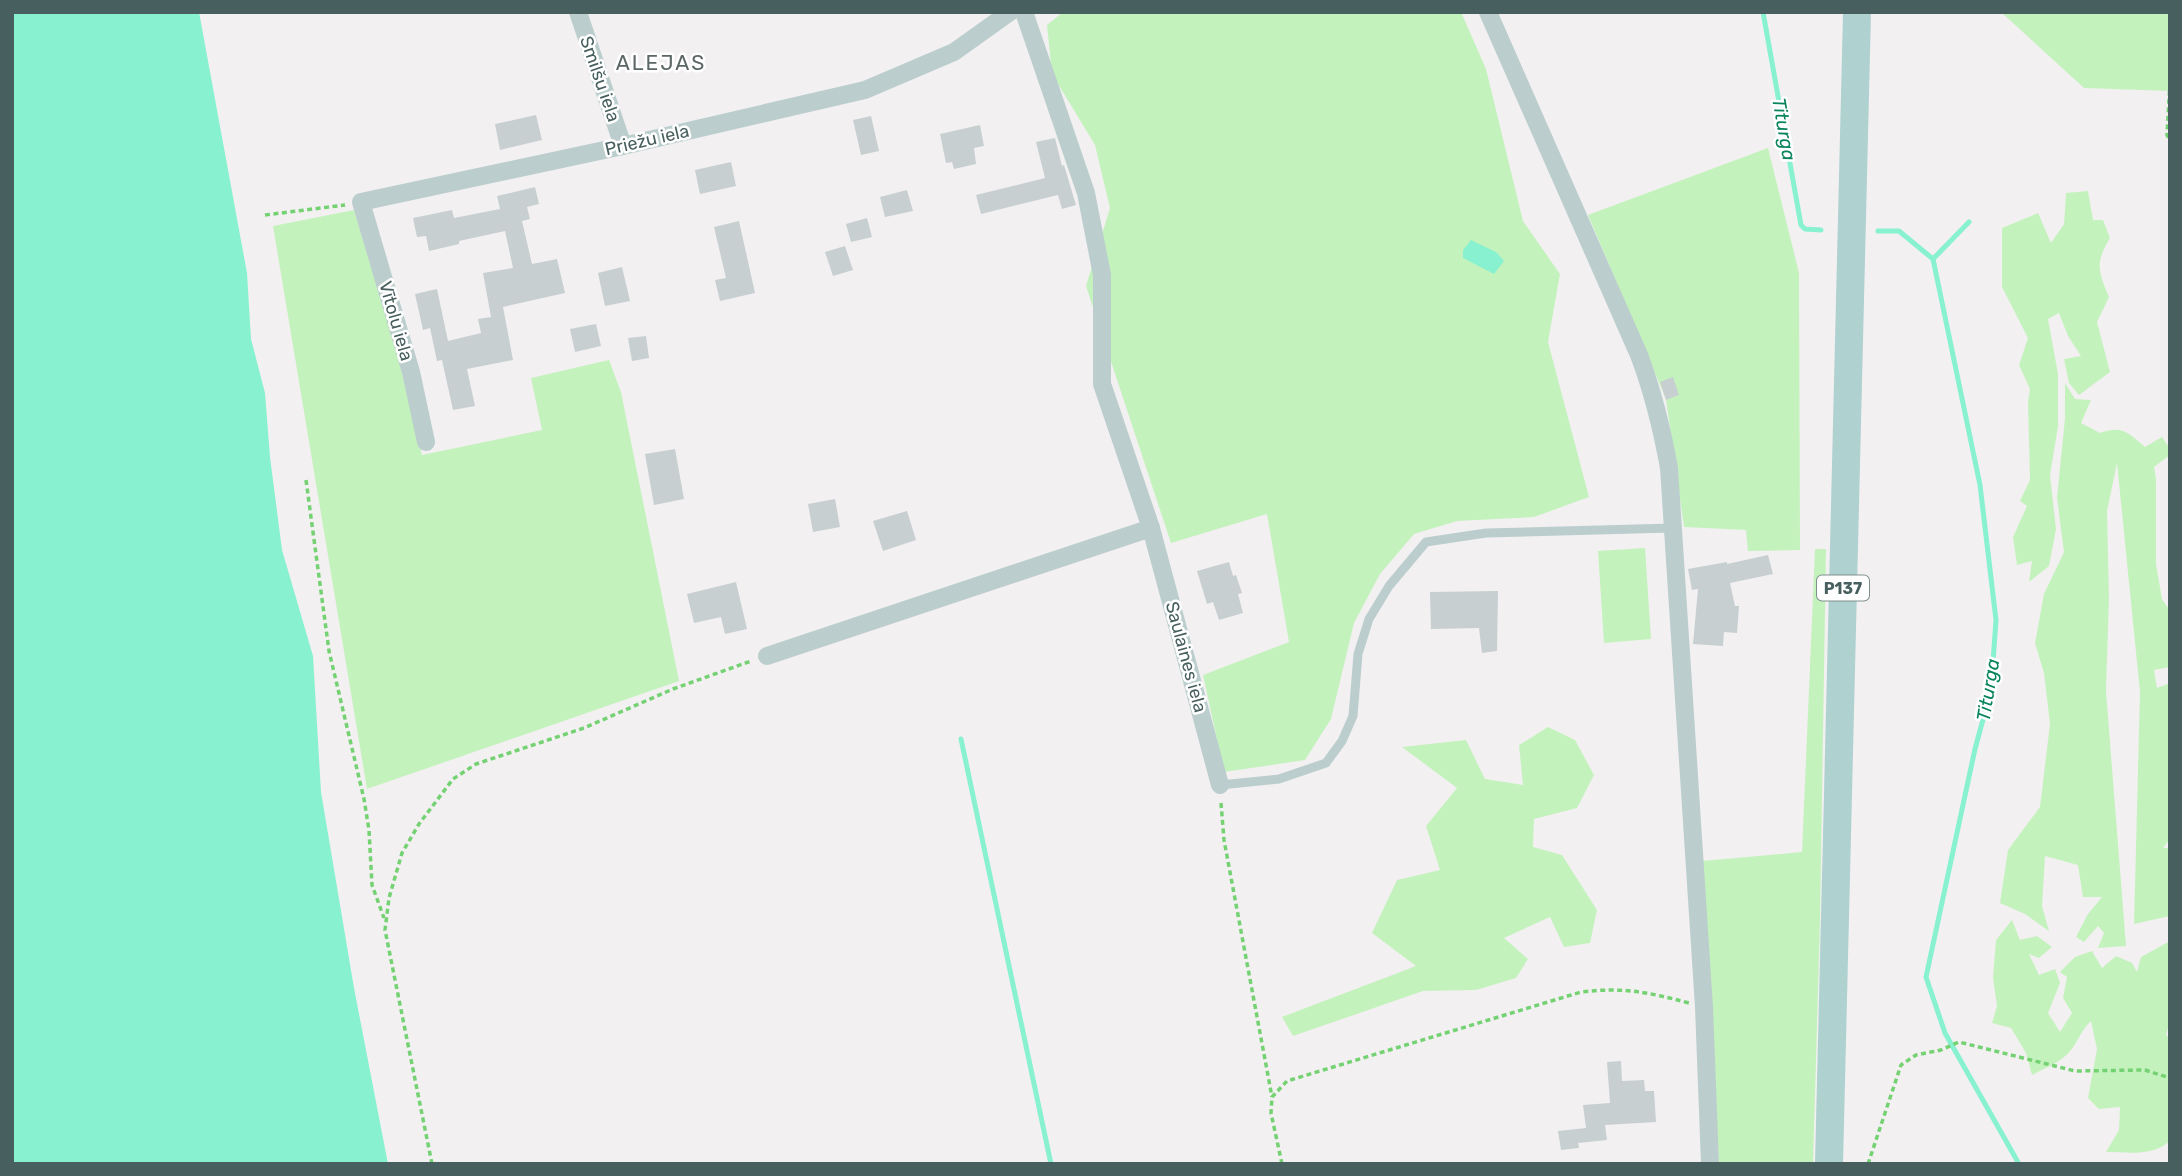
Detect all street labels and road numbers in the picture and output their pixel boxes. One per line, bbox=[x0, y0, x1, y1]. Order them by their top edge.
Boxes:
street label: Smilšu iela bbox=[575, 33, 625, 125]
street label: Priežu iela bbox=[603, 120, 691, 160]
street label: Vītolu iela bbox=[374, 279, 418, 363]
road number: P137 bbox=[1817, 576, 1869, 600]
street label: Saulaines iela bbox=[1161, 599, 1211, 715]

